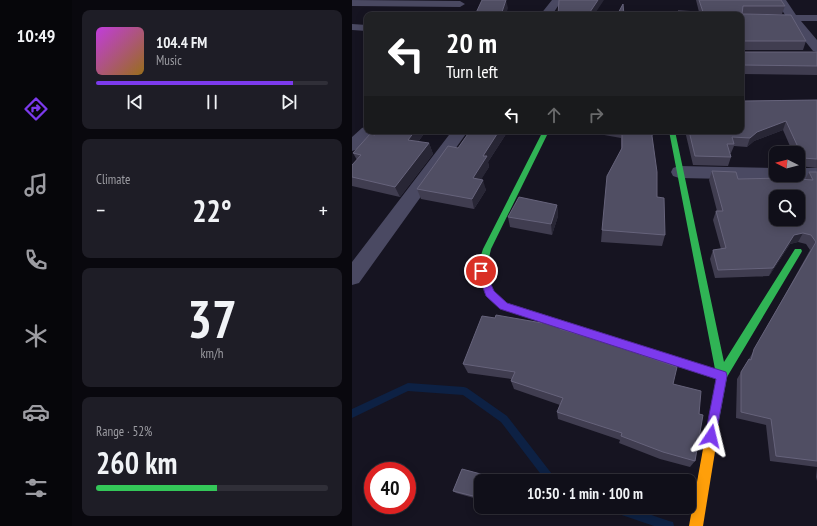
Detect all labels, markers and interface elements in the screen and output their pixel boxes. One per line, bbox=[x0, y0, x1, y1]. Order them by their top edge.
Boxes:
text: 10:49 bbox=[17, 24, 55, 47]
text: 20 m bbox=[446, 24, 497, 61]
icon: left bbox=[380, 28, 432, 80]
text: 104.4 FM bbox=[156, 33, 207, 52]
text: Music bbox=[156, 52, 182, 69]
text: Turn left bbox=[446, 60, 498, 83]
icon: previous bbox=[124, 91, 146, 113]
icon: pause bbox=[201, 91, 223, 113]
icon: next bbox=[278, 91, 300, 113]
icon: directions bbox=[22, 95, 50, 123]
icon: left bbox=[501, 104, 523, 126]
icon: ahead bbox=[543, 104, 565, 126]
icon: right bbox=[585, 104, 607, 126]
north arrow bbox=[769, 146, 805, 182]
map controls bbox=[769, 146, 805, 226]
icon: music bbox=[22, 171, 50, 199]
text: Climate bbox=[96, 171, 130, 188]
button: search bbox=[769, 190, 805, 226]
text: 22° bbox=[192, 191, 232, 230]
text: − bbox=[96, 196, 105, 224]
text: + bbox=[319, 196, 328, 224]
icon: phone bbox=[22, 246, 50, 274]
pin bbox=[464, 254, 498, 288]
icon: arrive bbox=[470, 260, 492, 282]
text: 37 bbox=[187, 285, 237, 352]
icon: climate bbox=[22, 322, 50, 350]
text: km/h bbox=[200, 345, 224, 362]
icon: car bbox=[22, 398, 50, 426]
position arrow bbox=[690, 415, 732, 457]
text: Range · 52% bbox=[96, 423, 152, 440]
text: 260 km bbox=[96, 443, 177, 482]
speed limit sign: 40 bbox=[364, 462, 416, 514]
icon: filters bbox=[22, 474, 50, 502]
text: 10:50 · 1 min · 100 m bbox=[527, 484, 643, 503]

